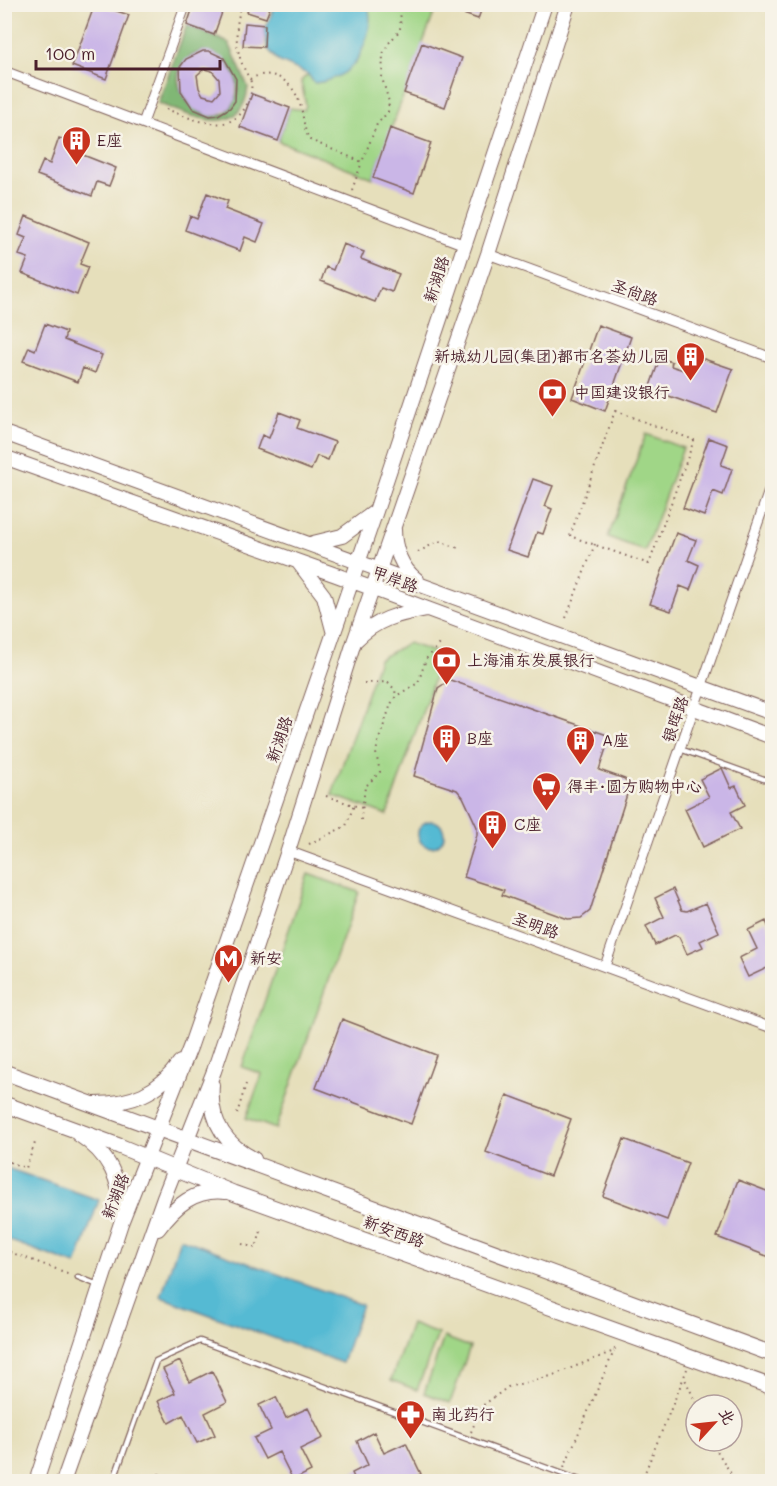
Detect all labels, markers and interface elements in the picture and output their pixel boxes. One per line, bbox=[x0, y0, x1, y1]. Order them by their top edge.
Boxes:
scale bar bbox=[36, 33, 220, 71]
text: 100 m bbox=[45, 41, 95, 65]
building icon: E座 bbox=[60, 124, 92, 166]
place label: E座 bbox=[97, 129, 122, 150]
street label: 新湖路 bbox=[418, 253, 453, 305]
street label: 圣尚路 bbox=[609, 273, 661, 310]
building icon: 新城幼儿园(集团)都市名荟幼儿园 bbox=[674, 340, 706, 382]
place label: 新城幼儿园(集团)都市名荟幼儿园 bbox=[434, 345, 669, 366]
bank icon: 中国建设银行 bbox=[537, 376, 569, 418]
place label: 中国建设银行 bbox=[574, 381, 670, 402]
street label: 甲岸路 bbox=[369, 560, 421, 597]
bank icon: 上海浦东发展银行 bbox=[430, 644, 462, 686]
place label: 上海浦东发展银行 bbox=[467, 649, 595, 670]
street label: 银晖路 bbox=[657, 693, 692, 745]
street label: 新湖路 bbox=[261, 713, 296, 765]
building icon: B座 bbox=[430, 722, 462, 764]
building icon: A座 bbox=[565, 724, 597, 766]
place label: B座 bbox=[467, 727, 493, 748]
place label: A座 bbox=[602, 729, 629, 750]
supermarket icon: 得丰·圆方购物中心 bbox=[530, 770, 562, 812]
place label: 得丰·圆方购物中心 bbox=[567, 775, 702, 796]
building icon: C座 bbox=[477, 808, 509, 850]
place label: C座 bbox=[514, 813, 541, 834]
street label: 圣明路 bbox=[510, 906, 562, 943]
metro station icon: 新安 bbox=[213, 942, 245, 984]
place label: 新安 bbox=[250, 947, 282, 968]
street label: 新湖路 bbox=[96, 1170, 133, 1222]
street label: 新安西路 bbox=[361, 1210, 428, 1251]
north arrow bbox=[684, 1393, 744, 1453]
pharmacy icon: 南北药行 bbox=[394, 1398, 426, 1440]
place label: 南北药行 bbox=[431, 1403, 495, 1424]
text: 北 bbox=[715, 1404, 741, 1428]

